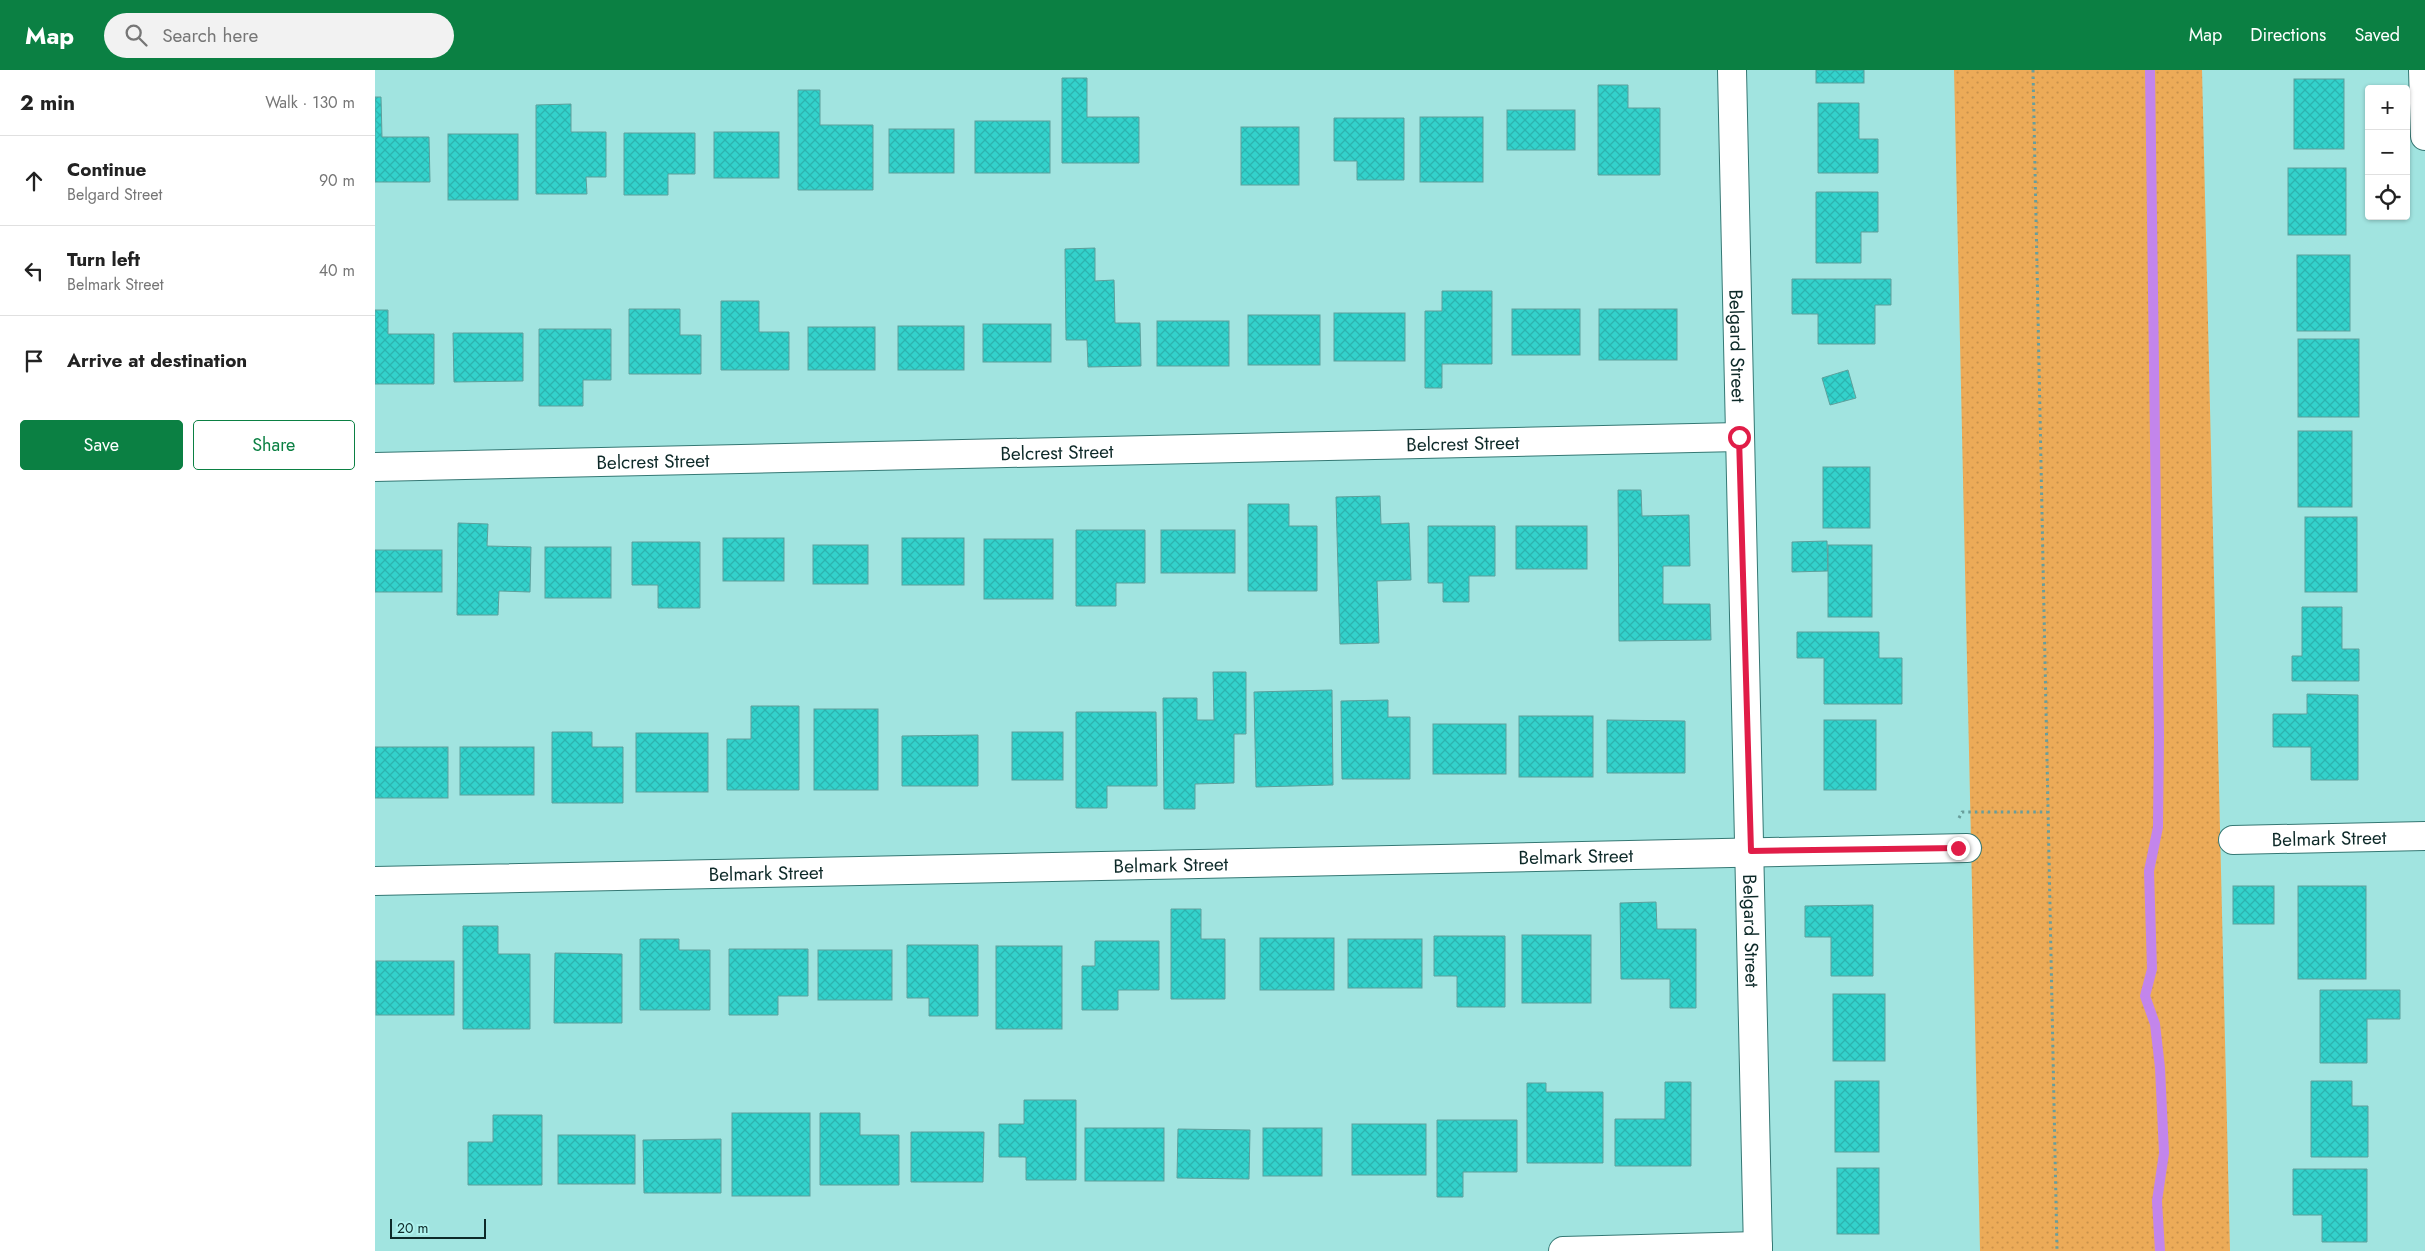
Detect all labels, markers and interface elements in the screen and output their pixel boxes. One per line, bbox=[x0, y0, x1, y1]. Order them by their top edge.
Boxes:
search box bbox=[104, 13, 454, 58]
text: Map bbox=[25, 18, 74, 53]
icon: search bbox=[122, 21, 150, 49]
text: Search here bbox=[162, 22, 258, 49]
text: Map bbox=[2189, 22, 2222, 48]
text: Directions bbox=[2250, 22, 2326, 48]
text: Saved bbox=[2354, 22, 2400, 48]
map controls bbox=[2365, 85, 2410, 220]
button: + bbox=[2365, 85, 2410, 130]
text: 2 min bbox=[20, 88, 75, 118]
text: Walk · 130 m bbox=[265, 91, 355, 114]
button: − bbox=[2365, 130, 2410, 175]
text: Continue bbox=[67, 156, 146, 183]
icon: ahead bbox=[20, 167, 48, 195]
text: 90 m bbox=[319, 169, 355, 192]
button: locate bbox=[2365, 175, 2410, 220]
text: Belgard Street bbox=[67, 183, 162, 206]
text: Turn left bbox=[67, 246, 140, 273]
icon: left bbox=[20, 257, 48, 285]
text: 40 m bbox=[319, 259, 355, 282]
text: Belmark Street bbox=[67, 273, 164, 296]
street label: Belgard Street bbox=[1723, 289, 1752, 403]
icon: arrive bbox=[20, 347, 48, 375]
text: Arrive at destination bbox=[67, 347, 247, 374]
button: Save bbox=[20, 420, 183, 470]
button: Share bbox=[193, 420, 355, 470]
route start bbox=[1728, 426, 1751, 449]
street label: Belcrest Street bbox=[1406, 428, 1520, 458]
street label: Belcrest Street bbox=[1000, 437, 1114, 467]
street label: Belcrest Street bbox=[596, 446, 710, 476]
street label: Belmark Street bbox=[2271, 823, 2387, 853]
route end bbox=[1947, 837, 1970, 860]
street label: Belmark Street bbox=[1518, 841, 1634, 871]
street label: Belmark Street bbox=[1113, 850, 1229, 879]
street label: Belmark Street bbox=[708, 858, 824, 888]
street label: Belgard Street bbox=[1737, 874, 1766, 988]
scale bar bbox=[390, 1216, 486, 1239]
text: 20 m bbox=[397, 1218, 429, 1238]

